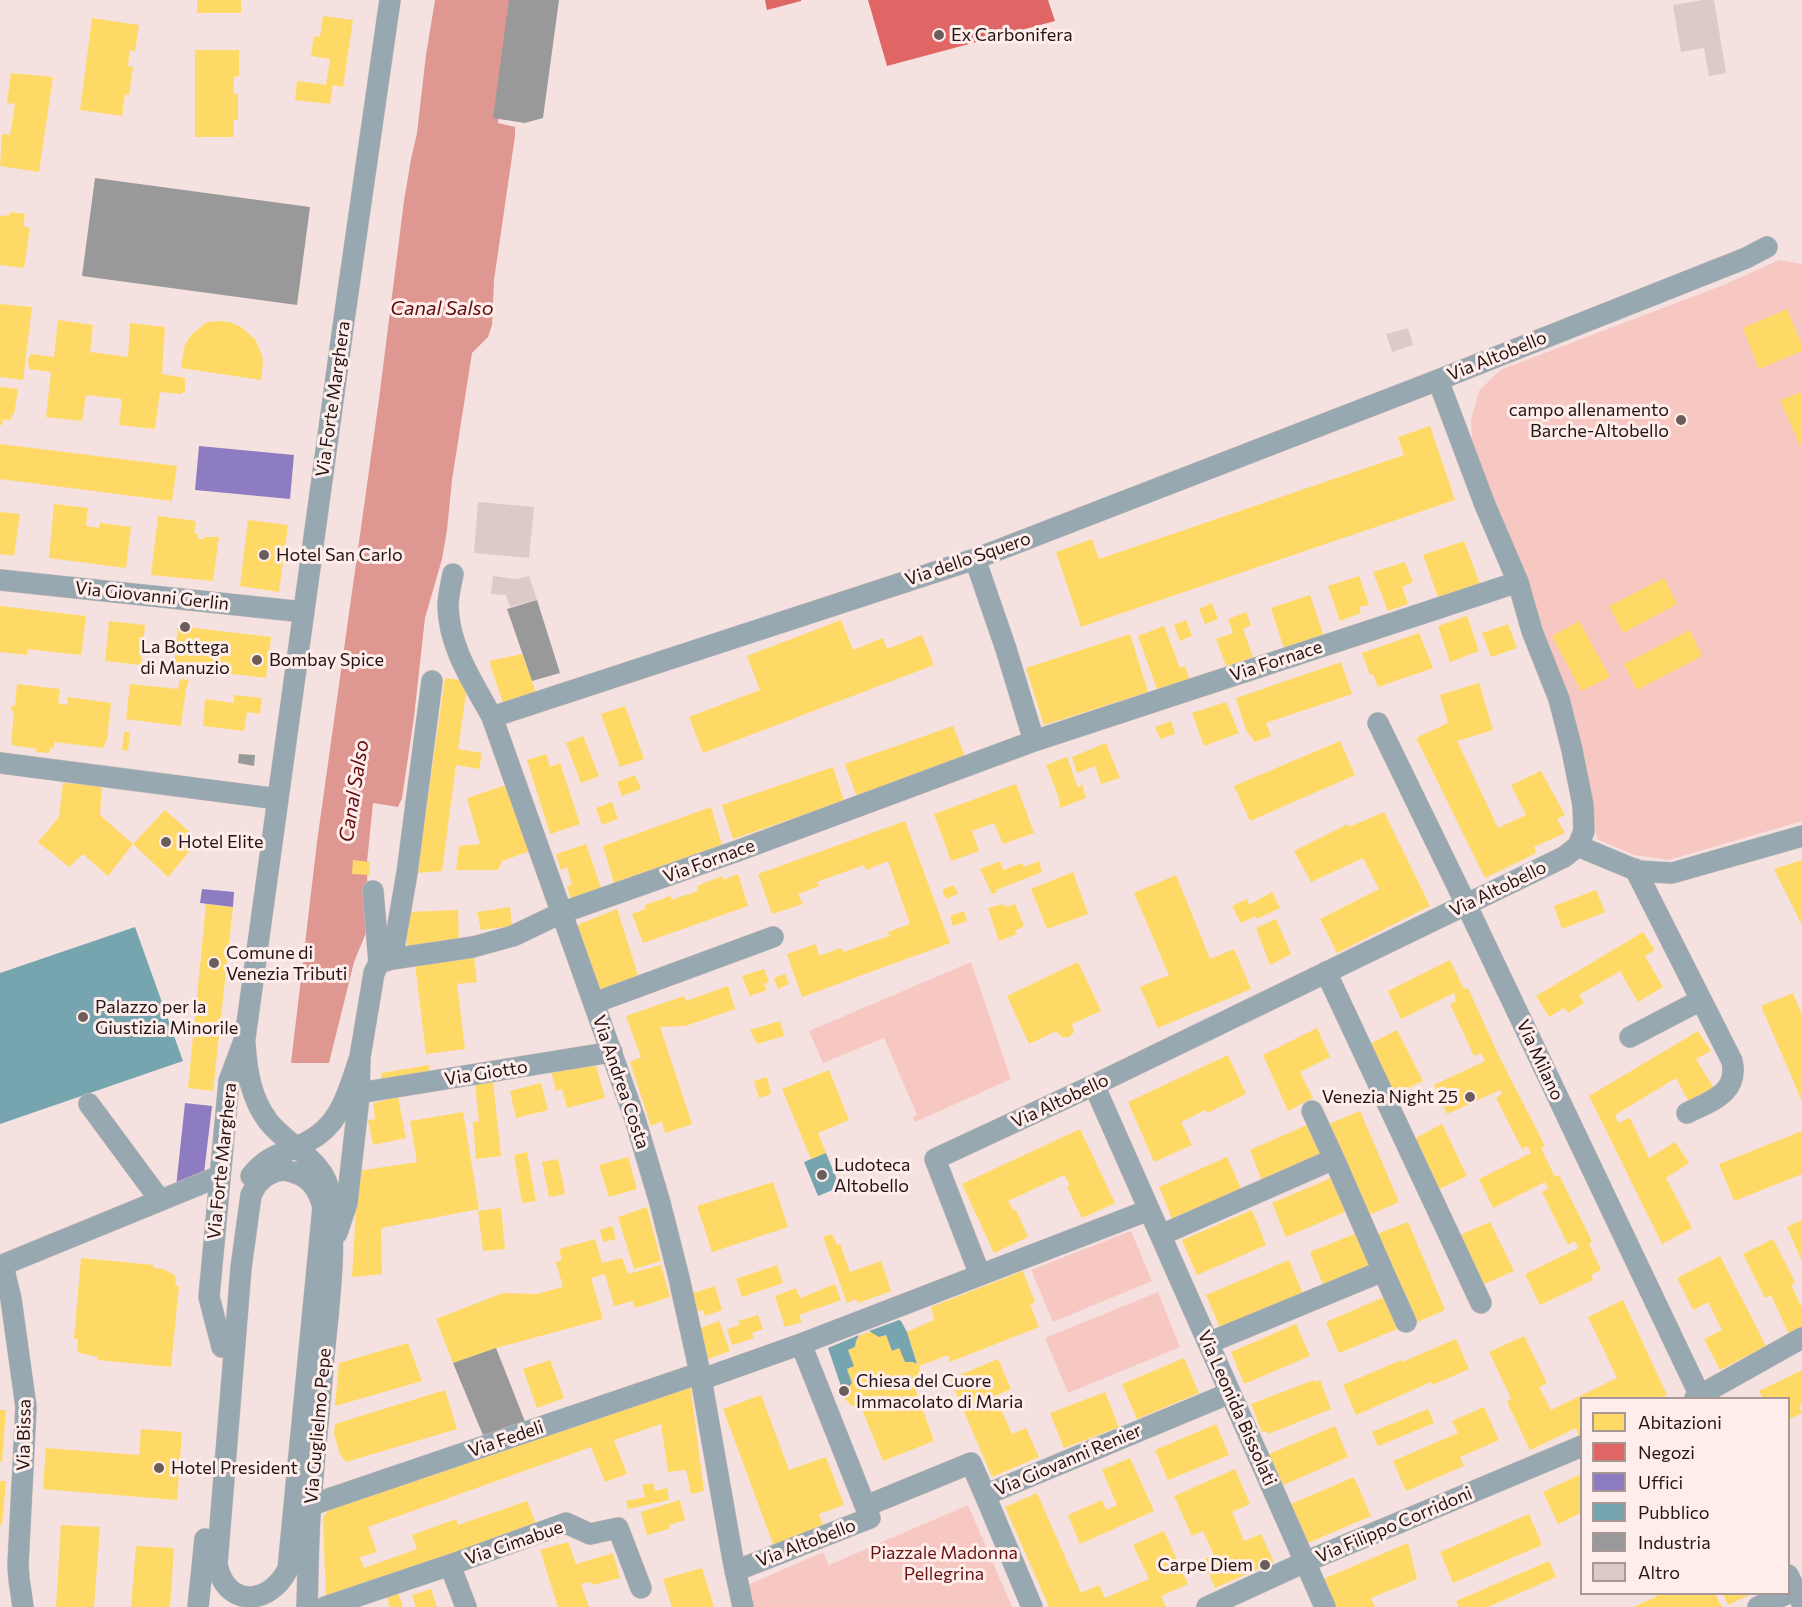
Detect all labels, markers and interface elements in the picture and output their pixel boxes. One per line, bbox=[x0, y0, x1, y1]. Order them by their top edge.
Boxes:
place label: Ex Carbonifera bbox=[951, 24, 1073, 46]
marker: Ex Carbonifera bbox=[932, 28, 946, 42]
water label: Canal Salso bbox=[390, 296, 494, 320]
street label: Via Forte Marghera bbox=[311, 319, 355, 479]
street label: Via Altobello bbox=[1444, 326, 1550, 386]
place label: campo allenamento Barche-Altobello bbox=[1509, 399, 1669, 442]
marker: campo allenamento Barche-Altobello bbox=[1674, 413, 1688, 427]
street label: Via dello Squero bbox=[902, 527, 1034, 591]
place label: Hotel San Carlo bbox=[276, 544, 403, 566]
marker: Hotel San Carlo bbox=[257, 548, 271, 562]
street label: Via Giovanni Gerlin bbox=[74, 577, 230, 615]
marker: La Bottega di Manuzio bbox=[178, 620, 192, 634]
place label: La Bottega di Manuzio bbox=[140, 636, 230, 678]
street label: Via Fornace bbox=[1227, 636, 1325, 686]
place label: Bombay Spice bbox=[269, 649, 384, 671]
marker: Bombay Spice bbox=[250, 653, 264, 667]
water label: Canal Salso bbox=[334, 738, 374, 844]
place label: Hotel Elite bbox=[178, 831, 264, 853]
street label: Via Fornace bbox=[660, 834, 758, 888]
marker: Hotel Elite bbox=[159, 835, 173, 849]
street label: Via Altobello bbox=[1446, 856, 1550, 922]
place label: Comune di Venezia Tributi bbox=[226, 942, 347, 984]
marker: Comune di Venezia Tributi bbox=[207, 956, 221, 970]
place label: Palazzo per la Giustizia Minorile bbox=[95, 996, 238, 1038]
marker: Palazzo per la Giustizia Minorile bbox=[76, 1010, 90, 1024]
street label: Via Andrea Costa bbox=[588, 1012, 654, 1152]
street label: Via Milano bbox=[1512, 1016, 1568, 1104]
street label: Via Giotto bbox=[443, 1056, 529, 1090]
street label: Via Altobello bbox=[1008, 1069, 1112, 1133]
street label: Via Forte Marghera bbox=[203, 1082, 241, 1240]
place label: Venezia Night 25 bbox=[1322, 1086, 1458, 1108]
marker: Venezia Night 25 bbox=[1463, 1090, 1477, 1104]
place label: Ludoteca Altobello bbox=[834, 1154, 910, 1196]
marker: Ludoteca Altobello bbox=[815, 1168, 829, 1182]
street label: Via Leonida Bissolati bbox=[1193, 1327, 1281, 1489]
street label: Via Guglielmo Pepe bbox=[300, 1347, 336, 1505]
place label: Chiesa del Cuore Immacolato di Maria bbox=[856, 1370, 1023, 1412]
marker: Chiesa del Cuore Immacolato di Maria bbox=[837, 1384, 851, 1398]
legend bbox=[1580, 1397, 1790, 1595]
street label: Via Bissa bbox=[13, 1399, 35, 1471]
text: Abitazioni bbox=[1638, 1411, 1722, 1433]
street label: Via Fedeli bbox=[465, 1416, 547, 1462]
street label: Via Giovanni Renier bbox=[991, 1419, 1145, 1501]
text: Negozi bbox=[1638, 1441, 1695, 1463]
place label: Hotel President bbox=[171, 1457, 298, 1479]
marker: Hotel President bbox=[152, 1461, 166, 1475]
text: Uffici bbox=[1638, 1471, 1683, 1493]
street label: Via Filippo Corridoni bbox=[1313, 1482, 1475, 1568]
text: Pubblico bbox=[1638, 1501, 1710, 1523]
street label: Via Altobello bbox=[753, 1514, 859, 1572]
street label: Via Cimabue bbox=[462, 1516, 566, 1570]
text: Industria bbox=[1638, 1531, 1711, 1553]
park label: Piazzale Madonna Pellegrina bbox=[870, 1542, 1018, 1584]
place label: Carpe Diem bbox=[1157, 1554, 1253, 1576]
marker: Carpe Diem bbox=[1258, 1558, 1272, 1572]
text: Altro bbox=[1638, 1561, 1680, 1583]

